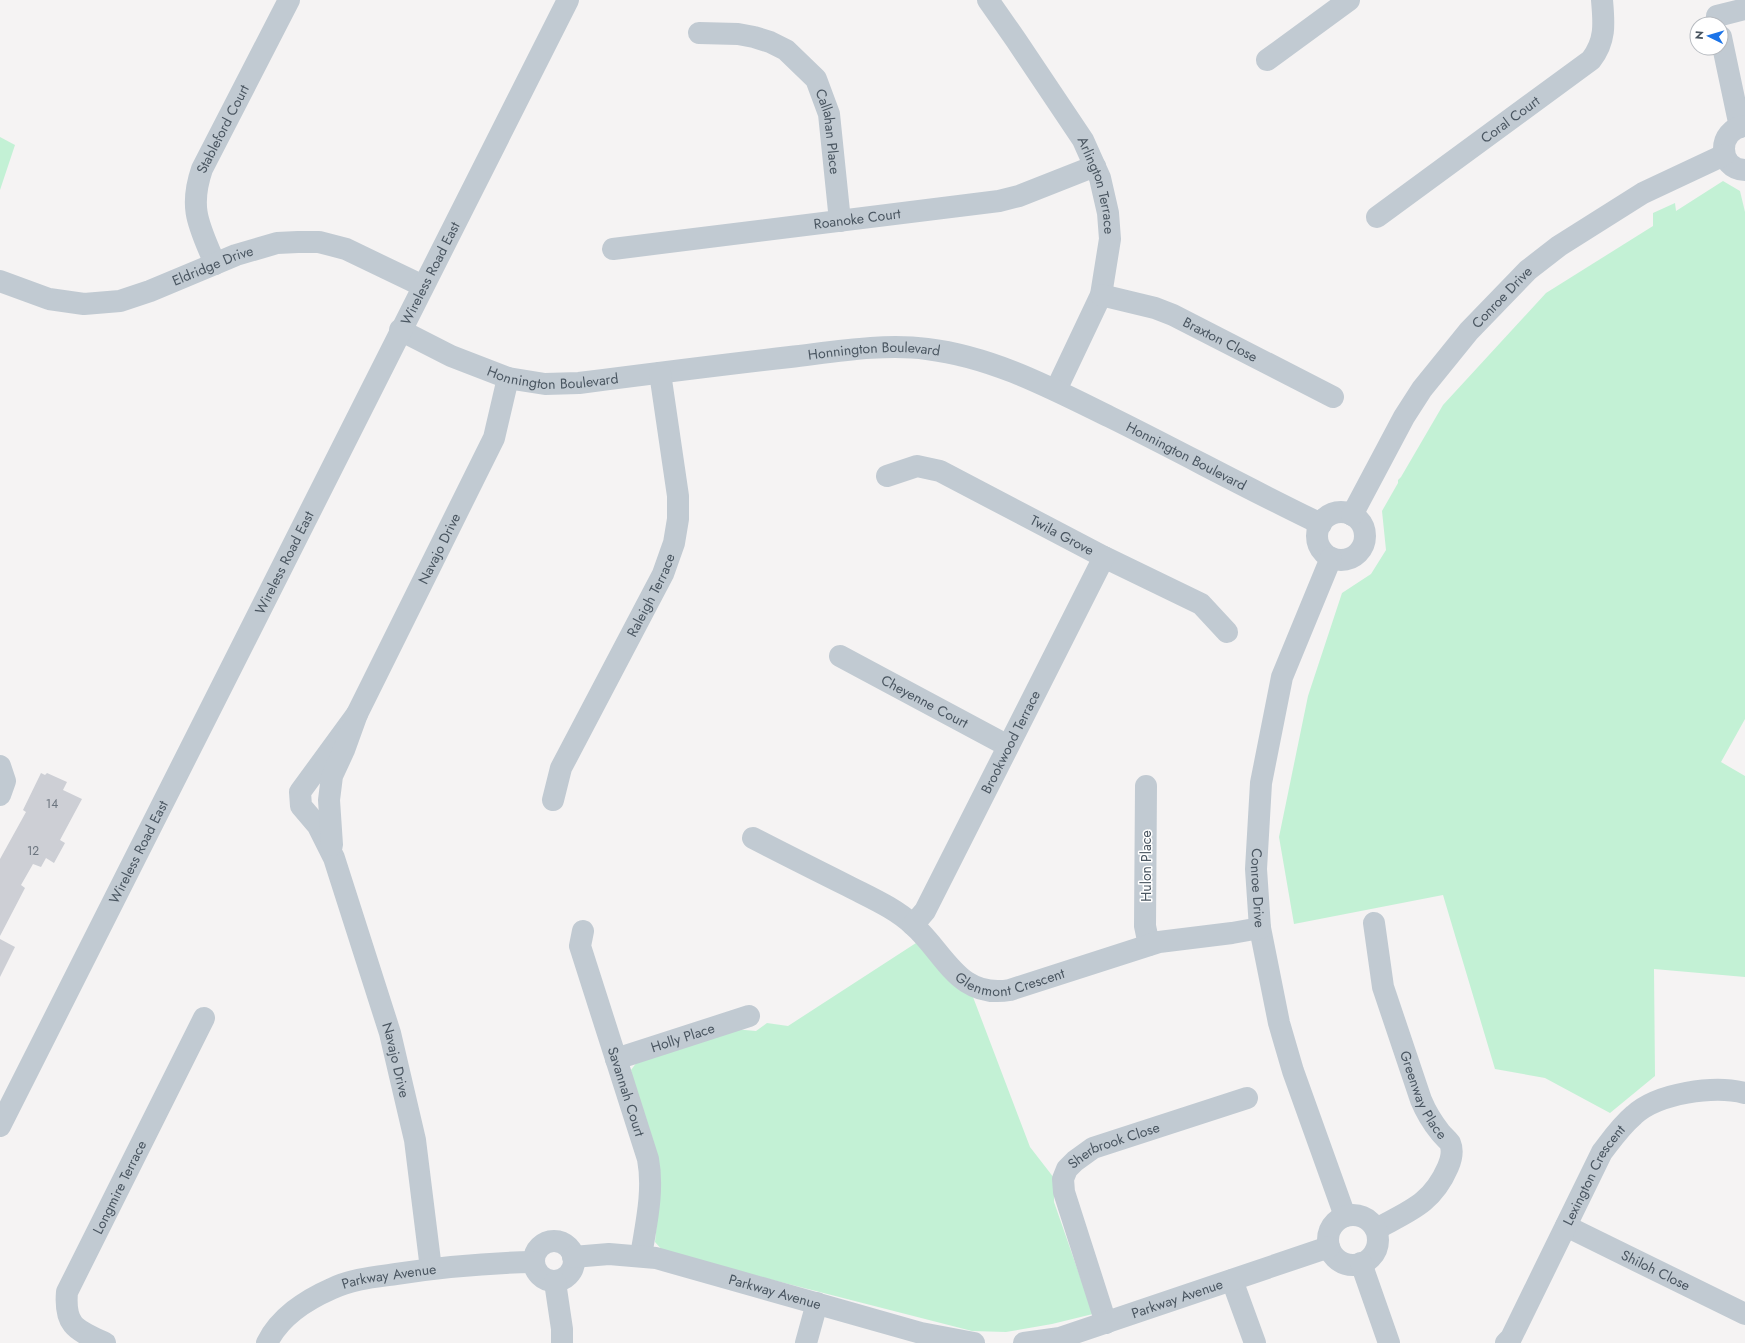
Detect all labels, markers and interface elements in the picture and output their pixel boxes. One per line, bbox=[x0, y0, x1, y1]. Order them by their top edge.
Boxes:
north arrow bbox=[1689, 16, 1729, 56]
text: N bbox=[1691, 30, 1707, 40]
street label: Stableford Court bbox=[191, 80, 254, 176]
street label: Callahan Place bbox=[810, 86, 845, 175]
street label: Coral Court bbox=[1476, 91, 1544, 148]
street label: Arlington Terrace bbox=[1073, 133, 1120, 235]
street label: Roanoke Court bbox=[813, 203, 902, 234]
street label: Wireless Road East bbox=[396, 218, 465, 328]
street label: Eldridge Drive bbox=[169, 241, 256, 291]
street label: Conroe Drive bbox=[1467, 262, 1537, 333]
street label: Braxton Close bbox=[1180, 312, 1261, 367]
street label: Honnington Boulevard bbox=[807, 337, 942, 365]
street label: Honnington Boulevard bbox=[484, 361, 619, 394]
street label: Honnington Boulevard bbox=[1123, 417, 1250, 495]
street label: Wireless Road East bbox=[250, 507, 319, 618]
street label: Navajo Drive bbox=[413, 510, 465, 587]
street label: Twila Grove bbox=[1027, 510, 1097, 560]
street label: Raleigh Terrace bbox=[622, 551, 680, 640]
street label: Cheyenne Court bbox=[878, 670, 972, 733]
street label: Brookwood Terrace bbox=[976, 687, 1045, 797]
house number: 14 bbox=[46, 795, 58, 813]
street label: Wireless Road East bbox=[104, 796, 173, 907]
street label: Hulon Place bbox=[1136, 830, 1156, 902]
house number: 12 bbox=[27, 842, 39, 860]
street label: Conroe Drive bbox=[1246, 848, 1270, 928]
street label: Glenmont Crescent bbox=[955, 962, 1069, 978]
text: Glenmont Crescent bbox=[951, 963, 1068, 1001]
street label: Holly Place bbox=[648, 1018, 717, 1057]
street label: Navajo Drive bbox=[377, 1020, 415, 1100]
street label: Savannah Court bbox=[603, 1044, 650, 1139]
street label: Greenway Place bbox=[1395, 1048, 1452, 1144]
street label: Sherbrook Close bbox=[1063, 1117, 1162, 1173]
street label: Lexington Crescent bbox=[1558, 1120, 1630, 1229]
street label: Longmire Terrace bbox=[87, 1137, 151, 1238]
street label: Shiloh Close bbox=[1618, 1245, 1694, 1296]
street label: Parkway Avenue bbox=[339, 1259, 437, 1294]
street label: Parkway Avenue bbox=[726, 1269, 824, 1314]
street label: Parkway Avenue bbox=[1129, 1274, 1226, 1323]

